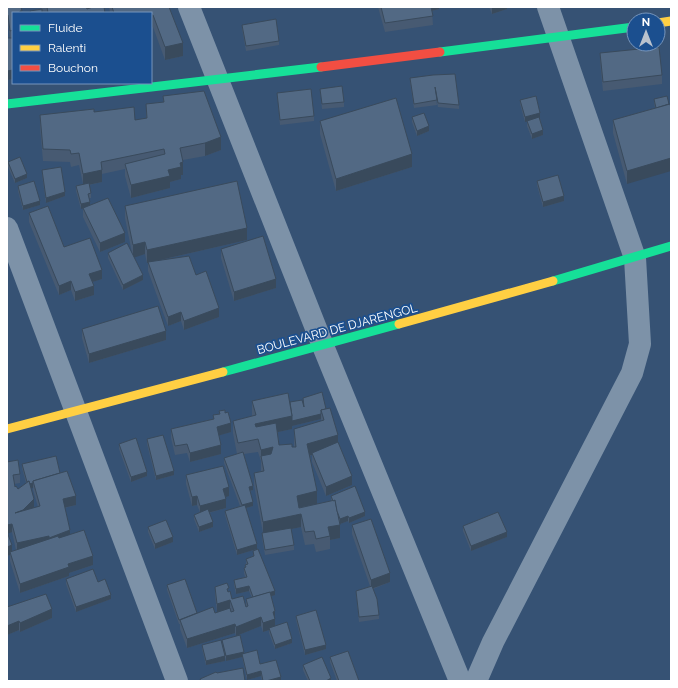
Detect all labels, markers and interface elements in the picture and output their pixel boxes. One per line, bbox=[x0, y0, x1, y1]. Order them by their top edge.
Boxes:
legend bbox=[12, 12, 152, 84]
north arrow bbox=[626, 12, 666, 52]
text: N bbox=[642, 16, 650, 29]
text: Fluide bbox=[48, 21, 83, 35]
text: Ralenti bbox=[48, 41, 86, 55]
text: Bouchon bbox=[48, 61, 98, 75]
street label: BOULEVARD DE DJARENGOL bbox=[255, 301, 419, 357]

